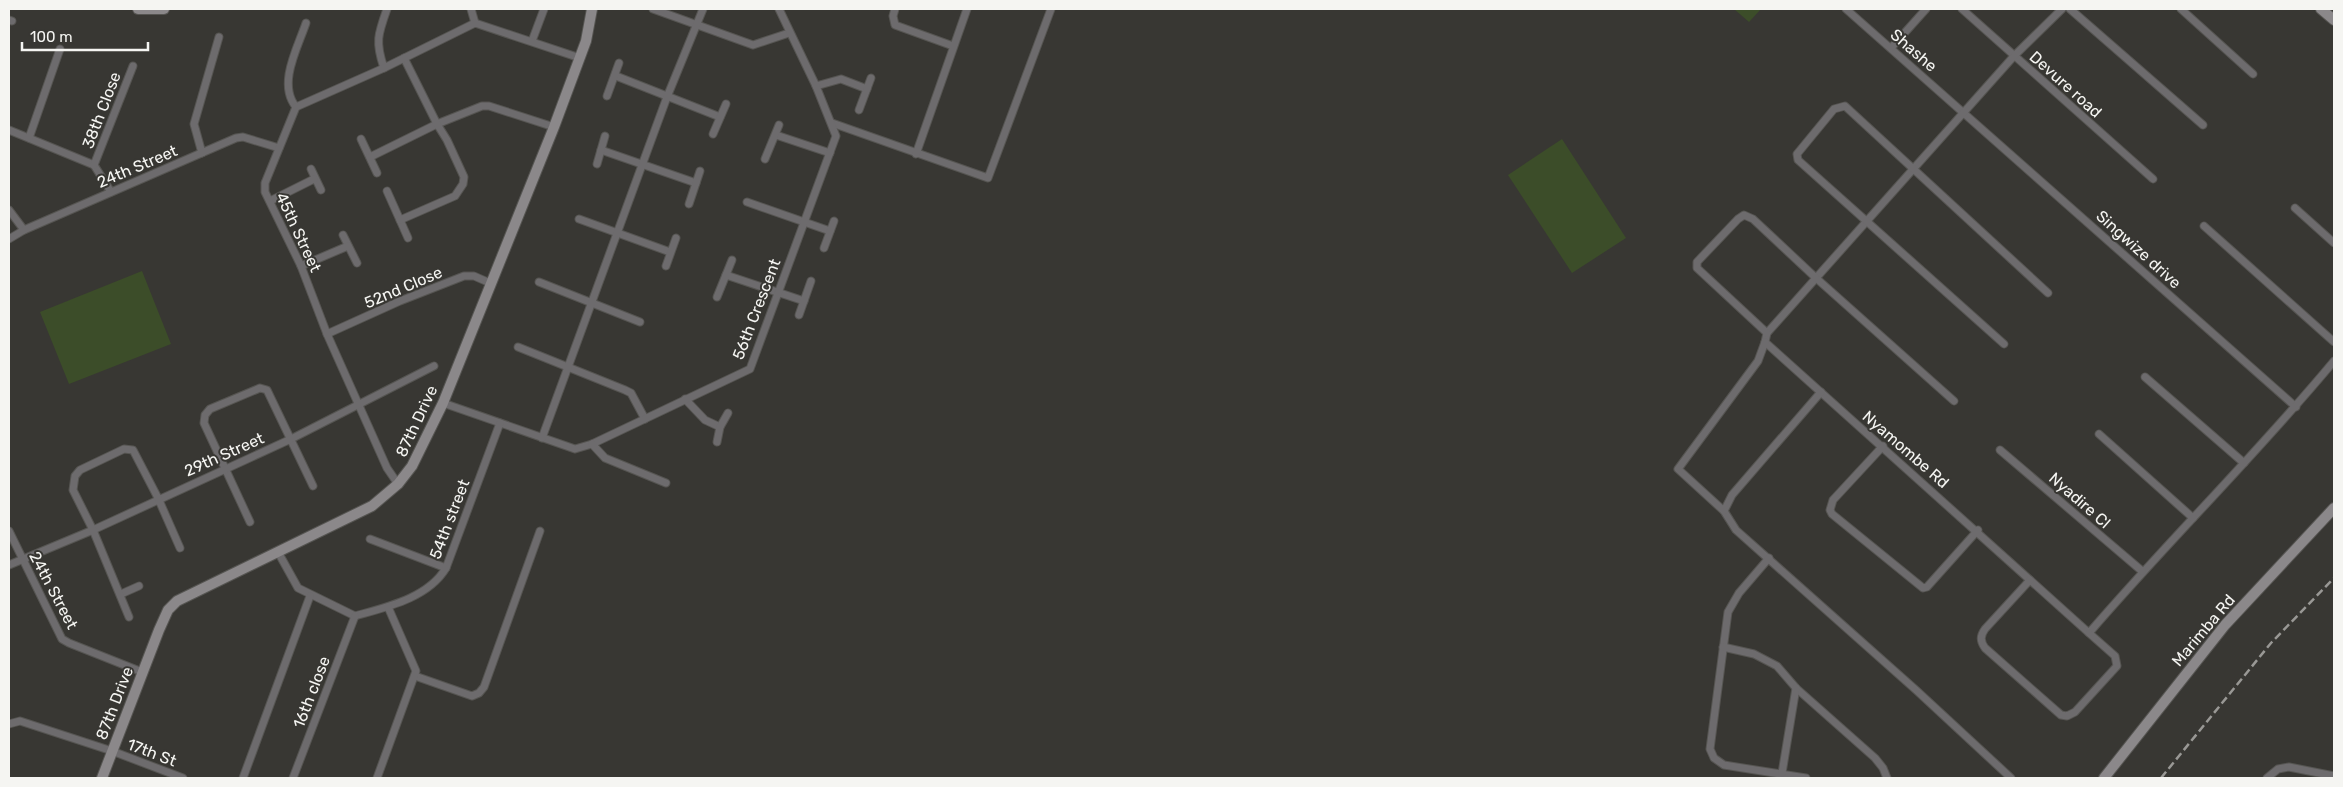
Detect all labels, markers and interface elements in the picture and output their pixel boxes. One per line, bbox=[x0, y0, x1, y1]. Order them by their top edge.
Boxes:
scale bar bbox=[22, 20, 149, 52]
street label: Shashe bbox=[1887, 25, 1941, 76]
text: 100 m bbox=[30, 28, 72, 46]
street label: Devure road bbox=[2026, 47, 2106, 122]
street label: 38th Close bbox=[78, 69, 125, 151]
street label: 24th Street bbox=[94, 141, 180, 192]
street label: 45th Street bbox=[272, 189, 325, 275]
street label: Singwize drive bbox=[2092, 206, 2185, 292]
street label: 56th Crescent bbox=[729, 256, 784, 362]
street label: 52nd Close bbox=[361, 263, 445, 312]
street label: 87th Drive bbox=[392, 382, 441, 460]
street label: Nyamombe Rd bbox=[1859, 407, 1953, 492]
street label: 29th Street bbox=[181, 428, 267, 480]
street label: Nyadire Cl bbox=[2045, 469, 2114, 532]
street label: 54th street bbox=[426, 477, 473, 562]
street label: 24th Street bbox=[25, 548, 82, 632]
street label: Marimba Rd bbox=[2168, 591, 2239, 670]
street label: 16th close bbox=[289, 654, 334, 731]
street label: 87th Drive bbox=[92, 664, 137, 742]
street label: 17th St bbox=[125, 734, 179, 771]

